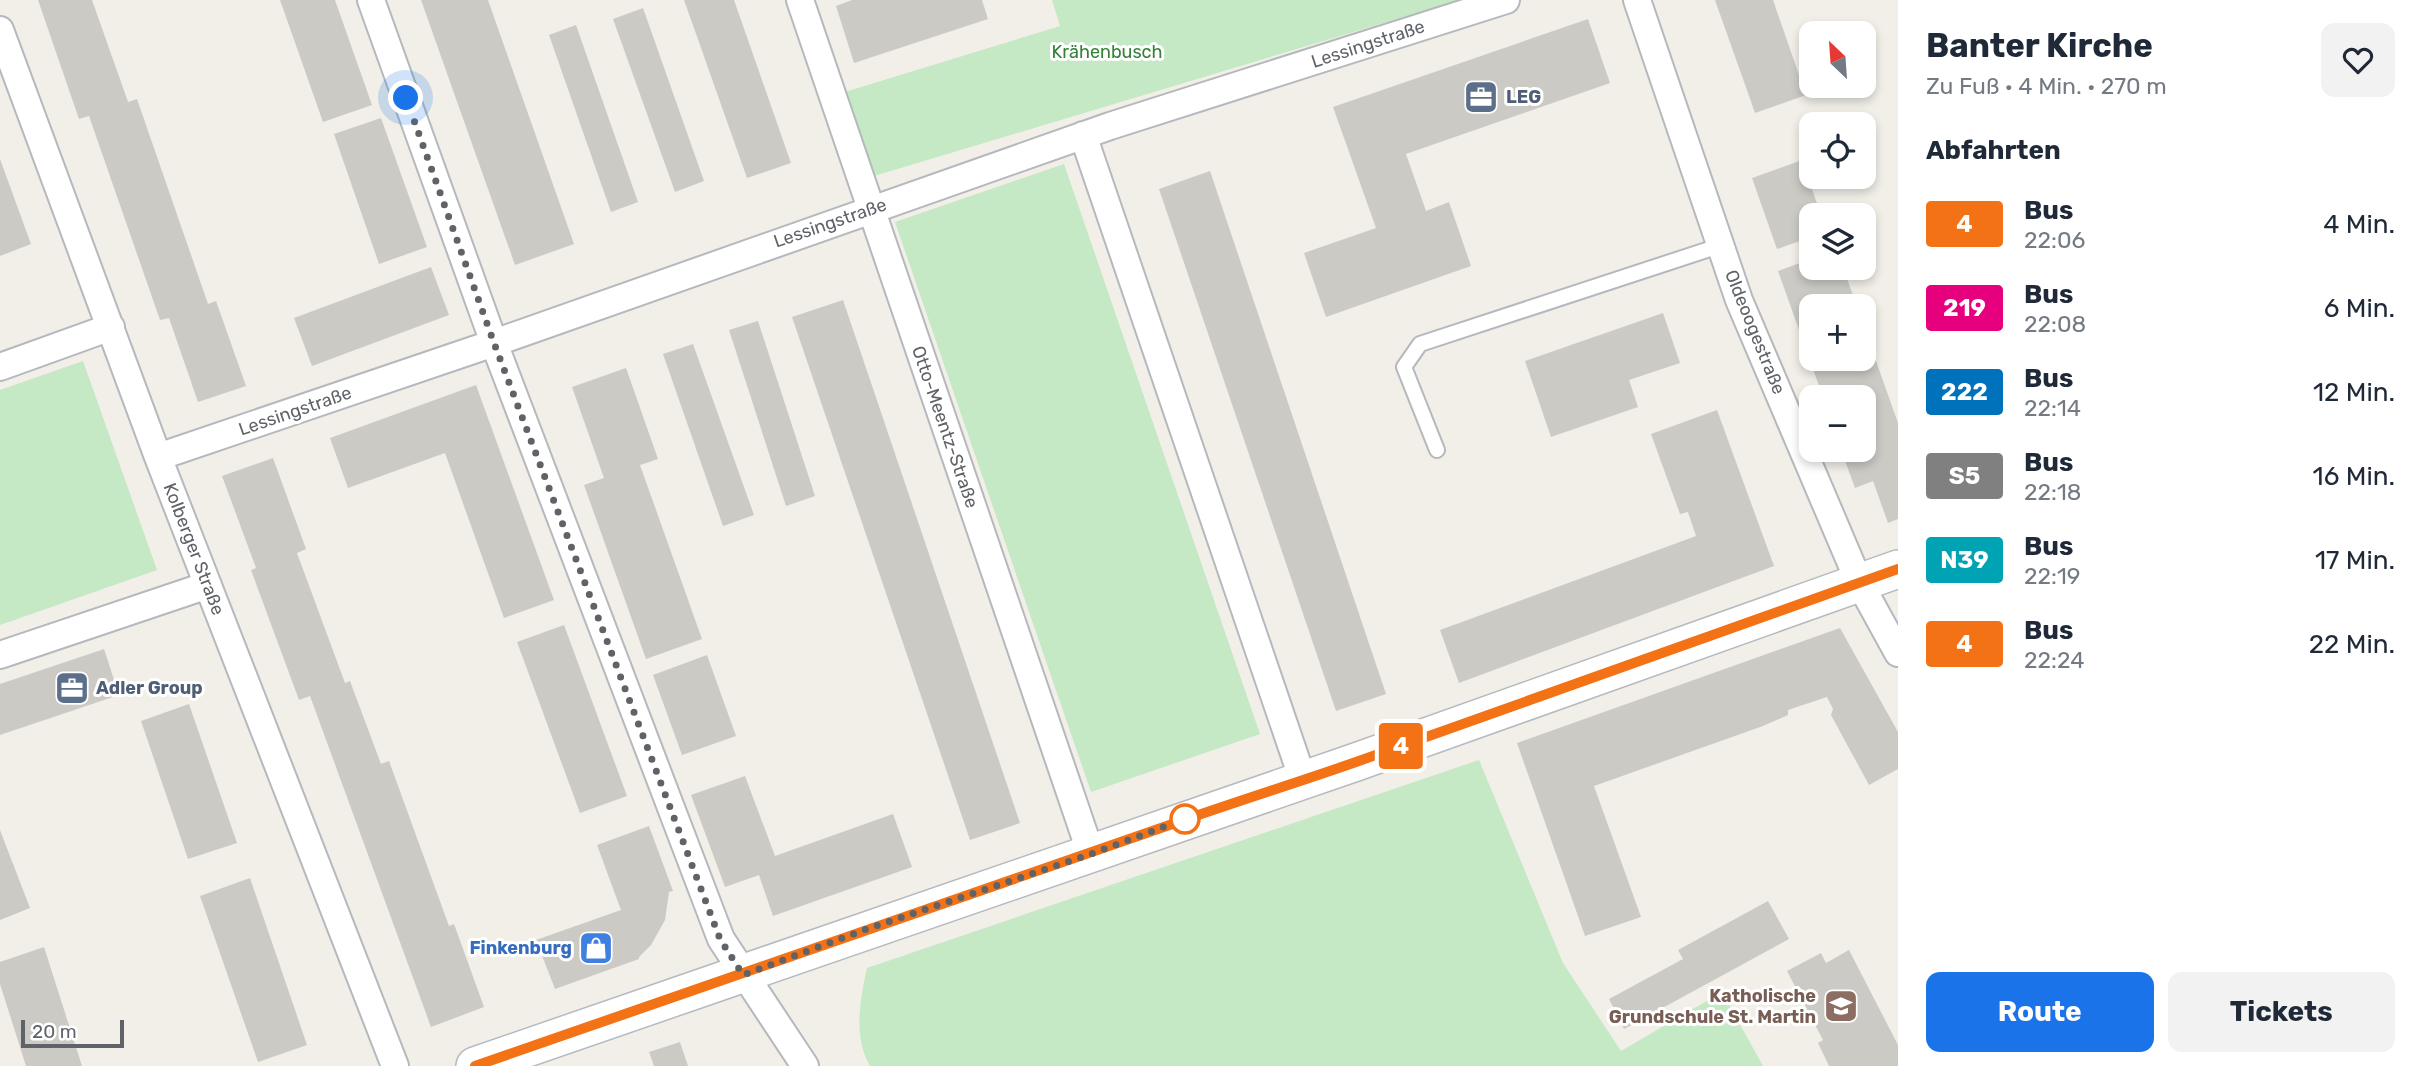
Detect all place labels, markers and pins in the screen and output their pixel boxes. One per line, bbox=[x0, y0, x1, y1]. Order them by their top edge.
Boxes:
office icon: LEG bbox=[1462, 78, 1500, 116]
place label: LEG bbox=[1506, 86, 1541, 108]
office icon: Adler Group bbox=[53, 669, 91, 707]
place label: Adler Group bbox=[96, 677, 203, 699]
unlabelled marker bbox=[1170, 804, 1200, 834]
shop icon: Finkenburg bbox=[577, 929, 615, 967]
place label: Finkenburg bbox=[469, 937, 572, 959]
place label: Katholische Grundschule St. Martin bbox=[1609, 985, 1816, 1028]
school or university icon: Katholische Grundschule St. Martin bbox=[1822, 987, 1860, 1025]

